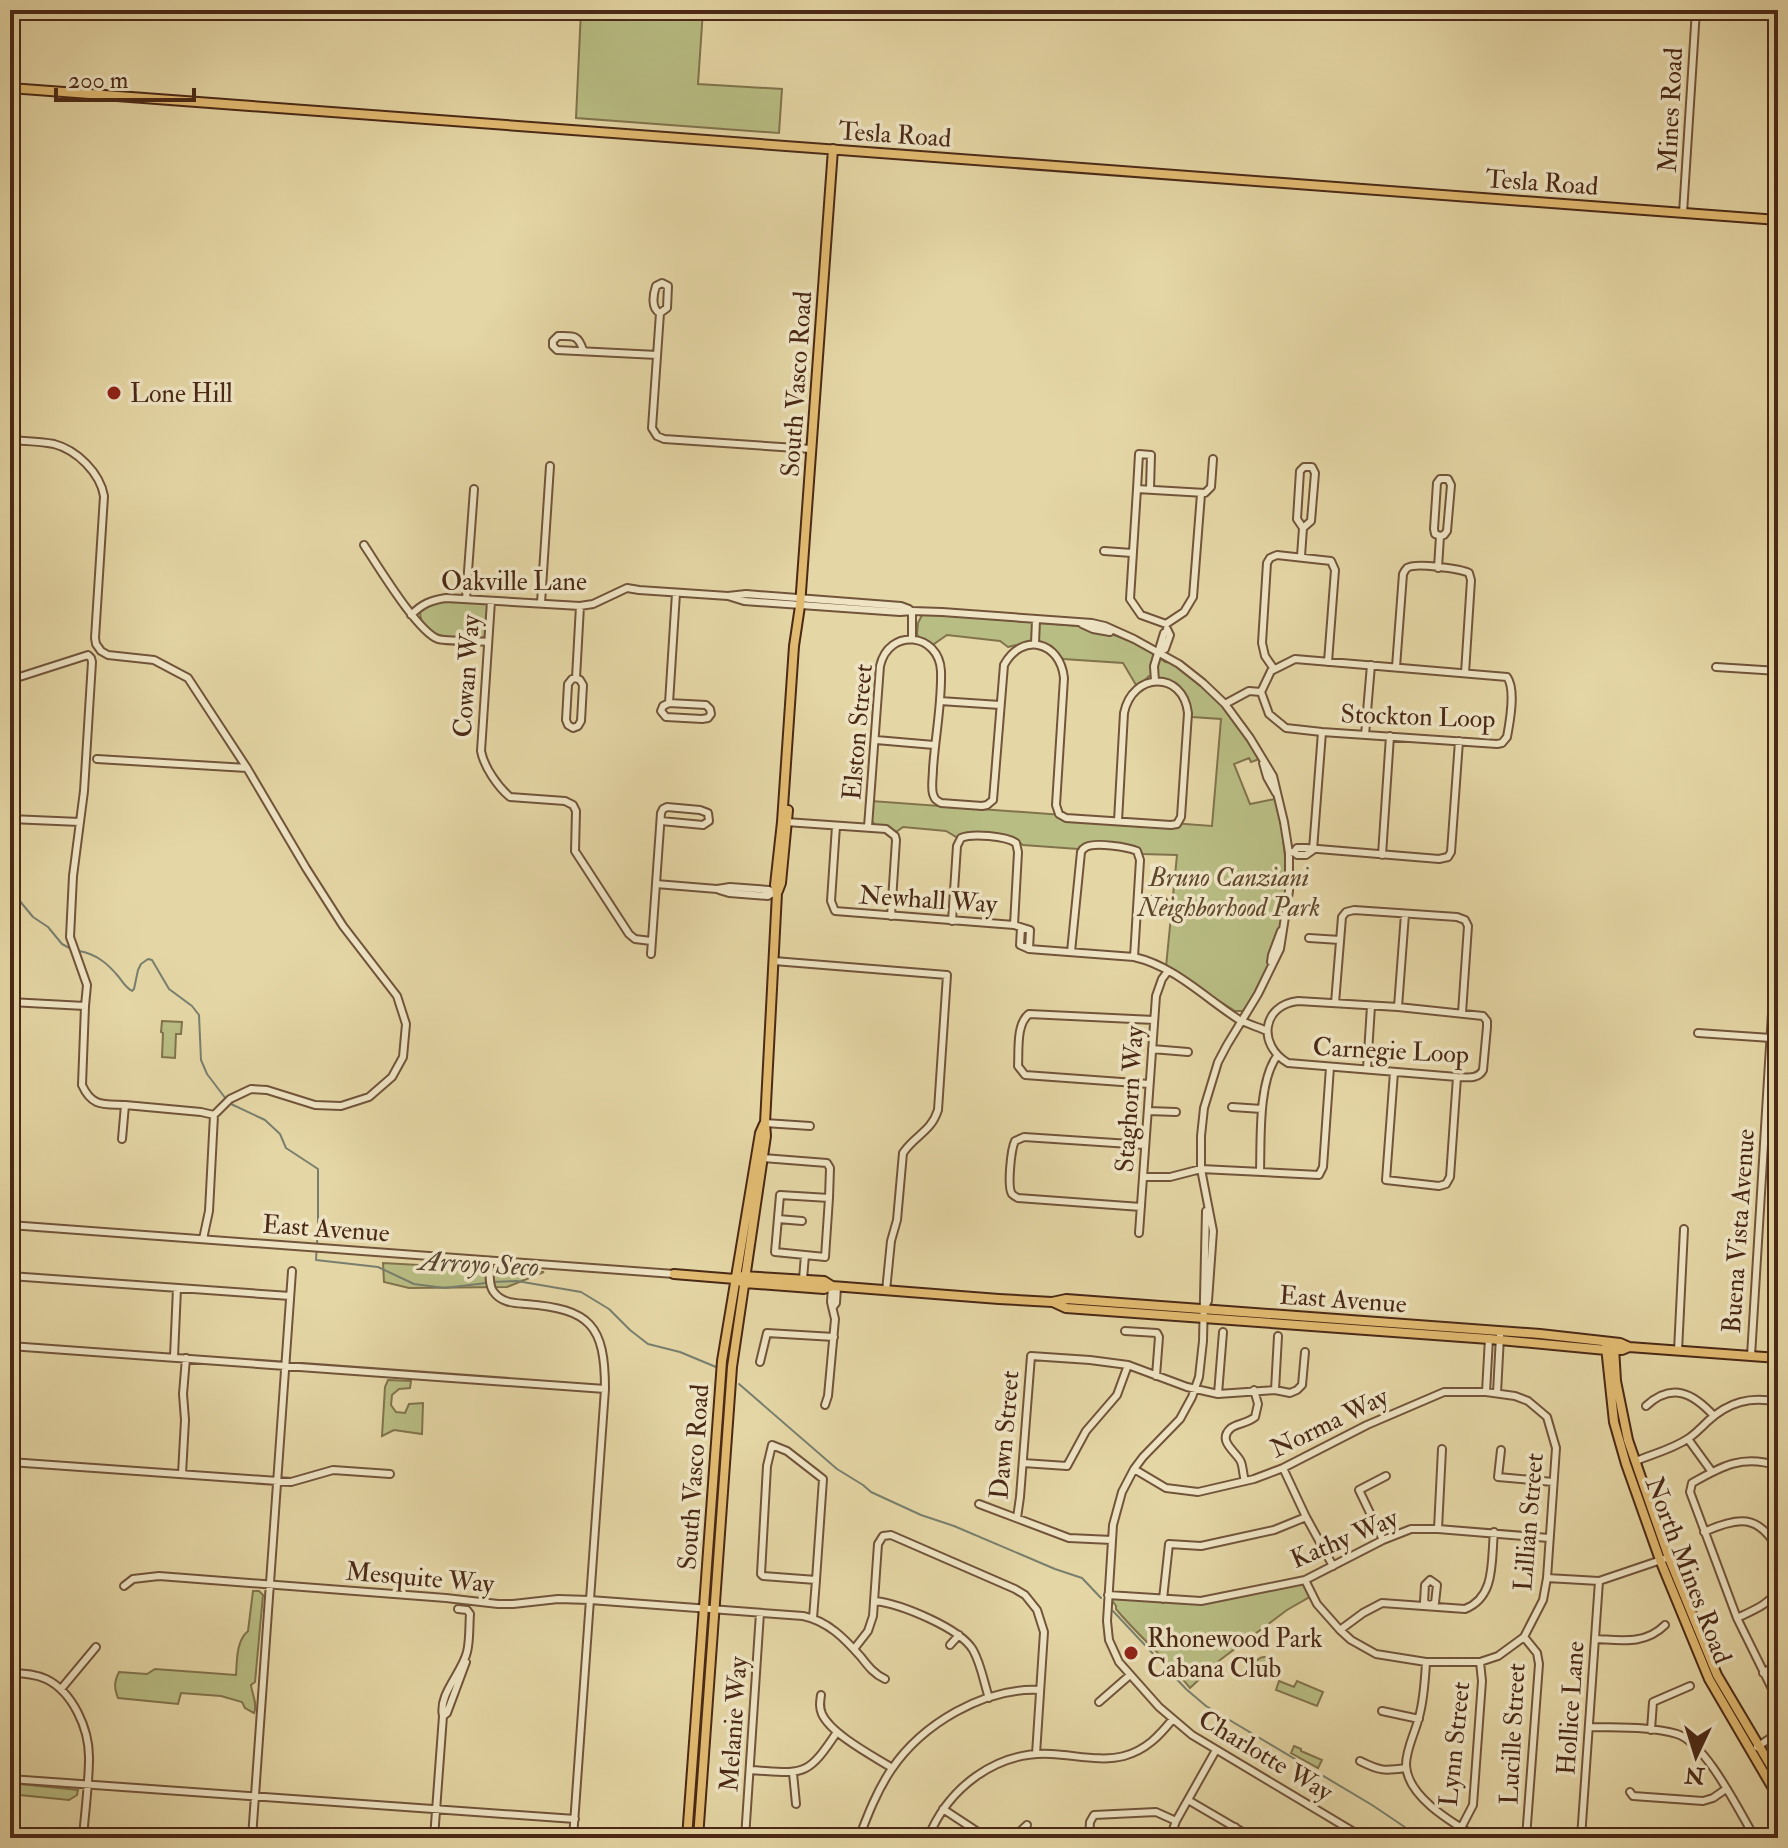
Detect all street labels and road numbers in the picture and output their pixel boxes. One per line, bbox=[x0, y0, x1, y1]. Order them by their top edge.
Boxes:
street label: Mines Road bbox=[1652, 47, 1690, 173]
street label: Tesla Road bbox=[838, 115, 953, 155]
street label: Tesla Road bbox=[1485, 163, 1600, 203]
street label: South Vasco Road bbox=[775, 290, 819, 478]
street label: Oakville Lane bbox=[441, 566, 587, 598]
street label: Cowan Way bbox=[447, 613, 487, 739]
street label: Elston Street bbox=[836, 663, 880, 802]
street label: Stockton Loop bbox=[1340, 698, 1496, 737]
street label: Newhall Way bbox=[858, 879, 999, 921]
street label: Staghorn Way bbox=[1109, 1024, 1151, 1174]
street label: Carnegie Loop bbox=[1312, 1031, 1470, 1072]
street label: Buena Vista Avenue bbox=[1716, 1128, 1762, 1334]
street label: East Avenue bbox=[261, 1209, 391, 1249]
street label: East Avenue bbox=[1278, 1280, 1408, 1320]
street label: Dawn Street bbox=[983, 1369, 1027, 1501]
street label: Norma Way bbox=[1265, 1380, 1394, 1465]
street label: South Vasco Road bbox=[672, 1383, 716, 1571]
street label: Lillian Street bbox=[1507, 1452, 1551, 1592]
street label: North Mines Road bbox=[1638, 1472, 1738, 1668]
street label: Kathy Way bbox=[1286, 1502, 1403, 1576]
street label: Mesquite Way bbox=[344, 1556, 496, 1600]
street label: Hollice Lane bbox=[1550, 1640, 1592, 1776]
street label: Melanie Way bbox=[713, 1655, 755, 1793]
street label: Lucille Street bbox=[1493, 1662, 1533, 1806]
street label: Lynn Street bbox=[1433, 1680, 1477, 1808]
street label: Charlotte Way bbox=[1192, 1703, 1339, 1809]

